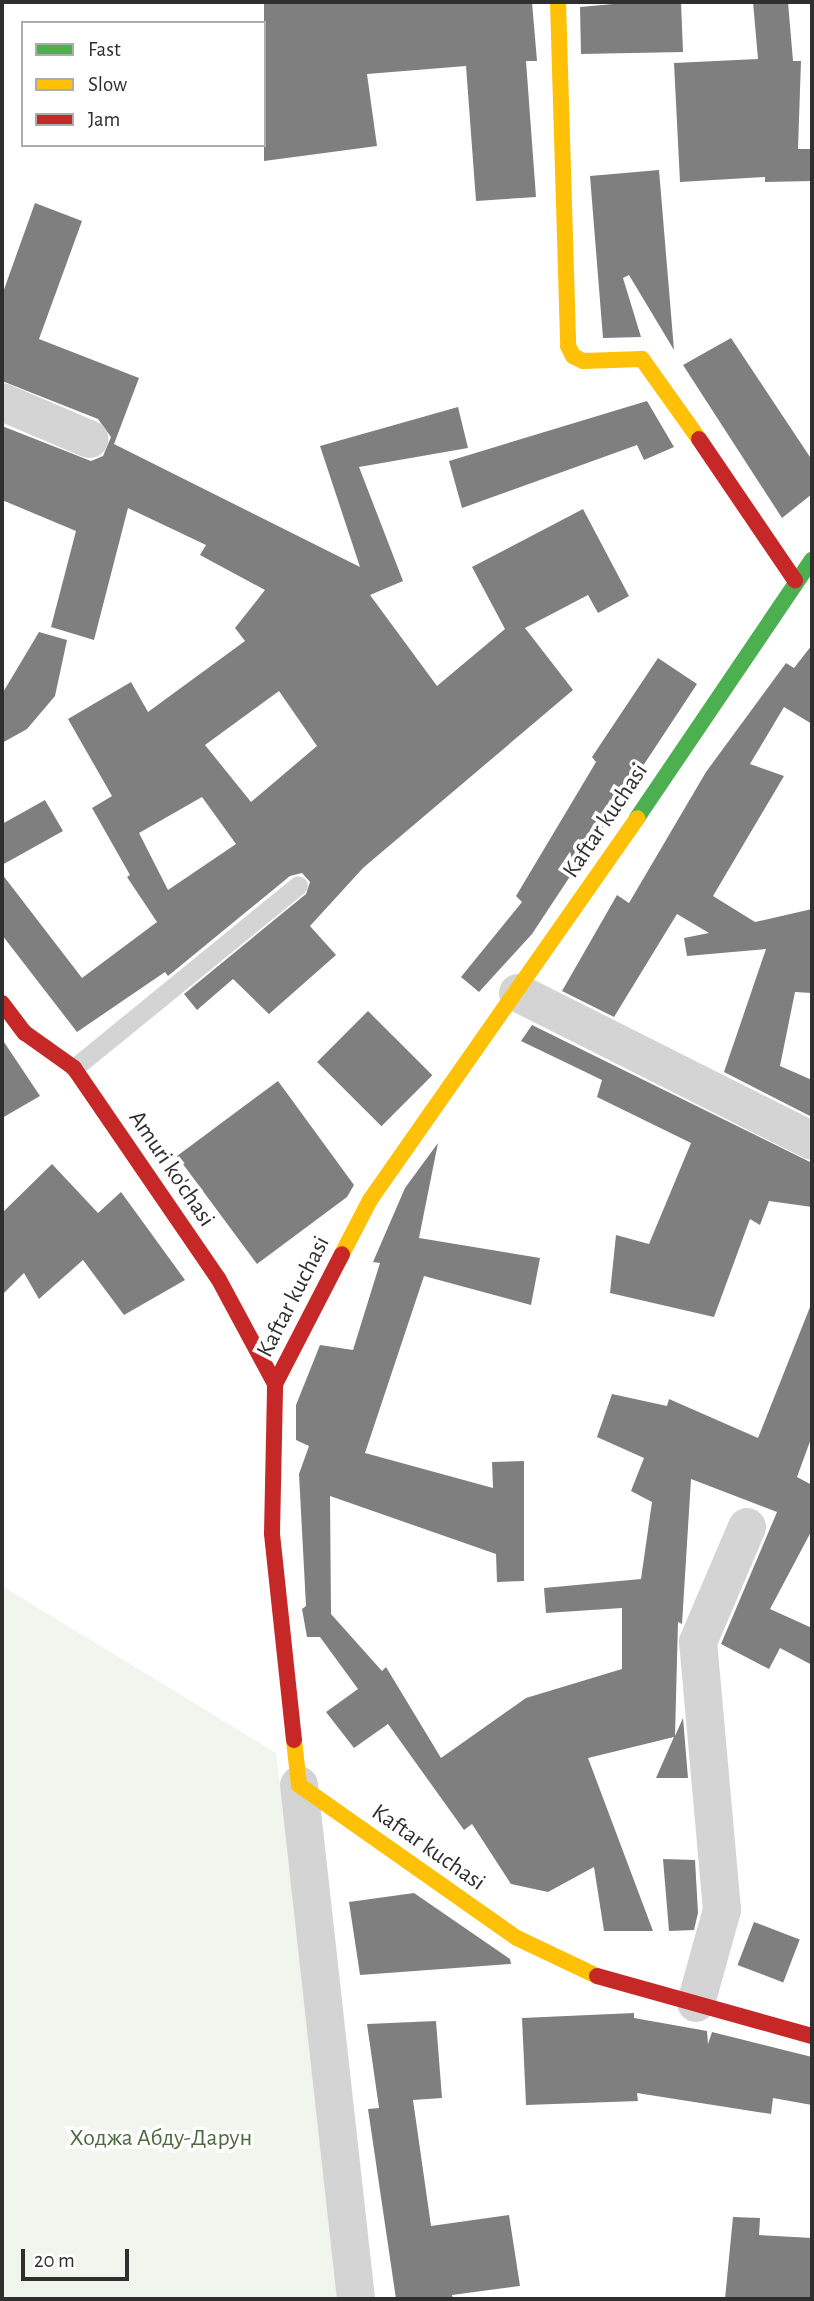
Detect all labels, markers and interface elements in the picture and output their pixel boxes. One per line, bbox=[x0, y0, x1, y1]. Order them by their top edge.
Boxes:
legend bbox=[21, 21, 266, 147]
text: Fast bbox=[88, 39, 121, 60]
text: Slow bbox=[88, 74, 127, 95]
text: Jam bbox=[88, 109, 120, 130]
street label: Kaftar kuchasi bbox=[557, 758, 655, 884]
street label: Amuri ko'chasi bbox=[122, 1105, 220, 1233]
street label: Kaftar kuchasi bbox=[251, 1232, 337, 1362]
street label: Kaftar kuchasi bbox=[366, 1798, 490, 1898]
park label: Ходжа Абду-Дарун bbox=[70, 2125, 252, 2153]
scale bar bbox=[24, 2234, 133, 2278]
text: 20 m bbox=[34, 2250, 75, 2271]

